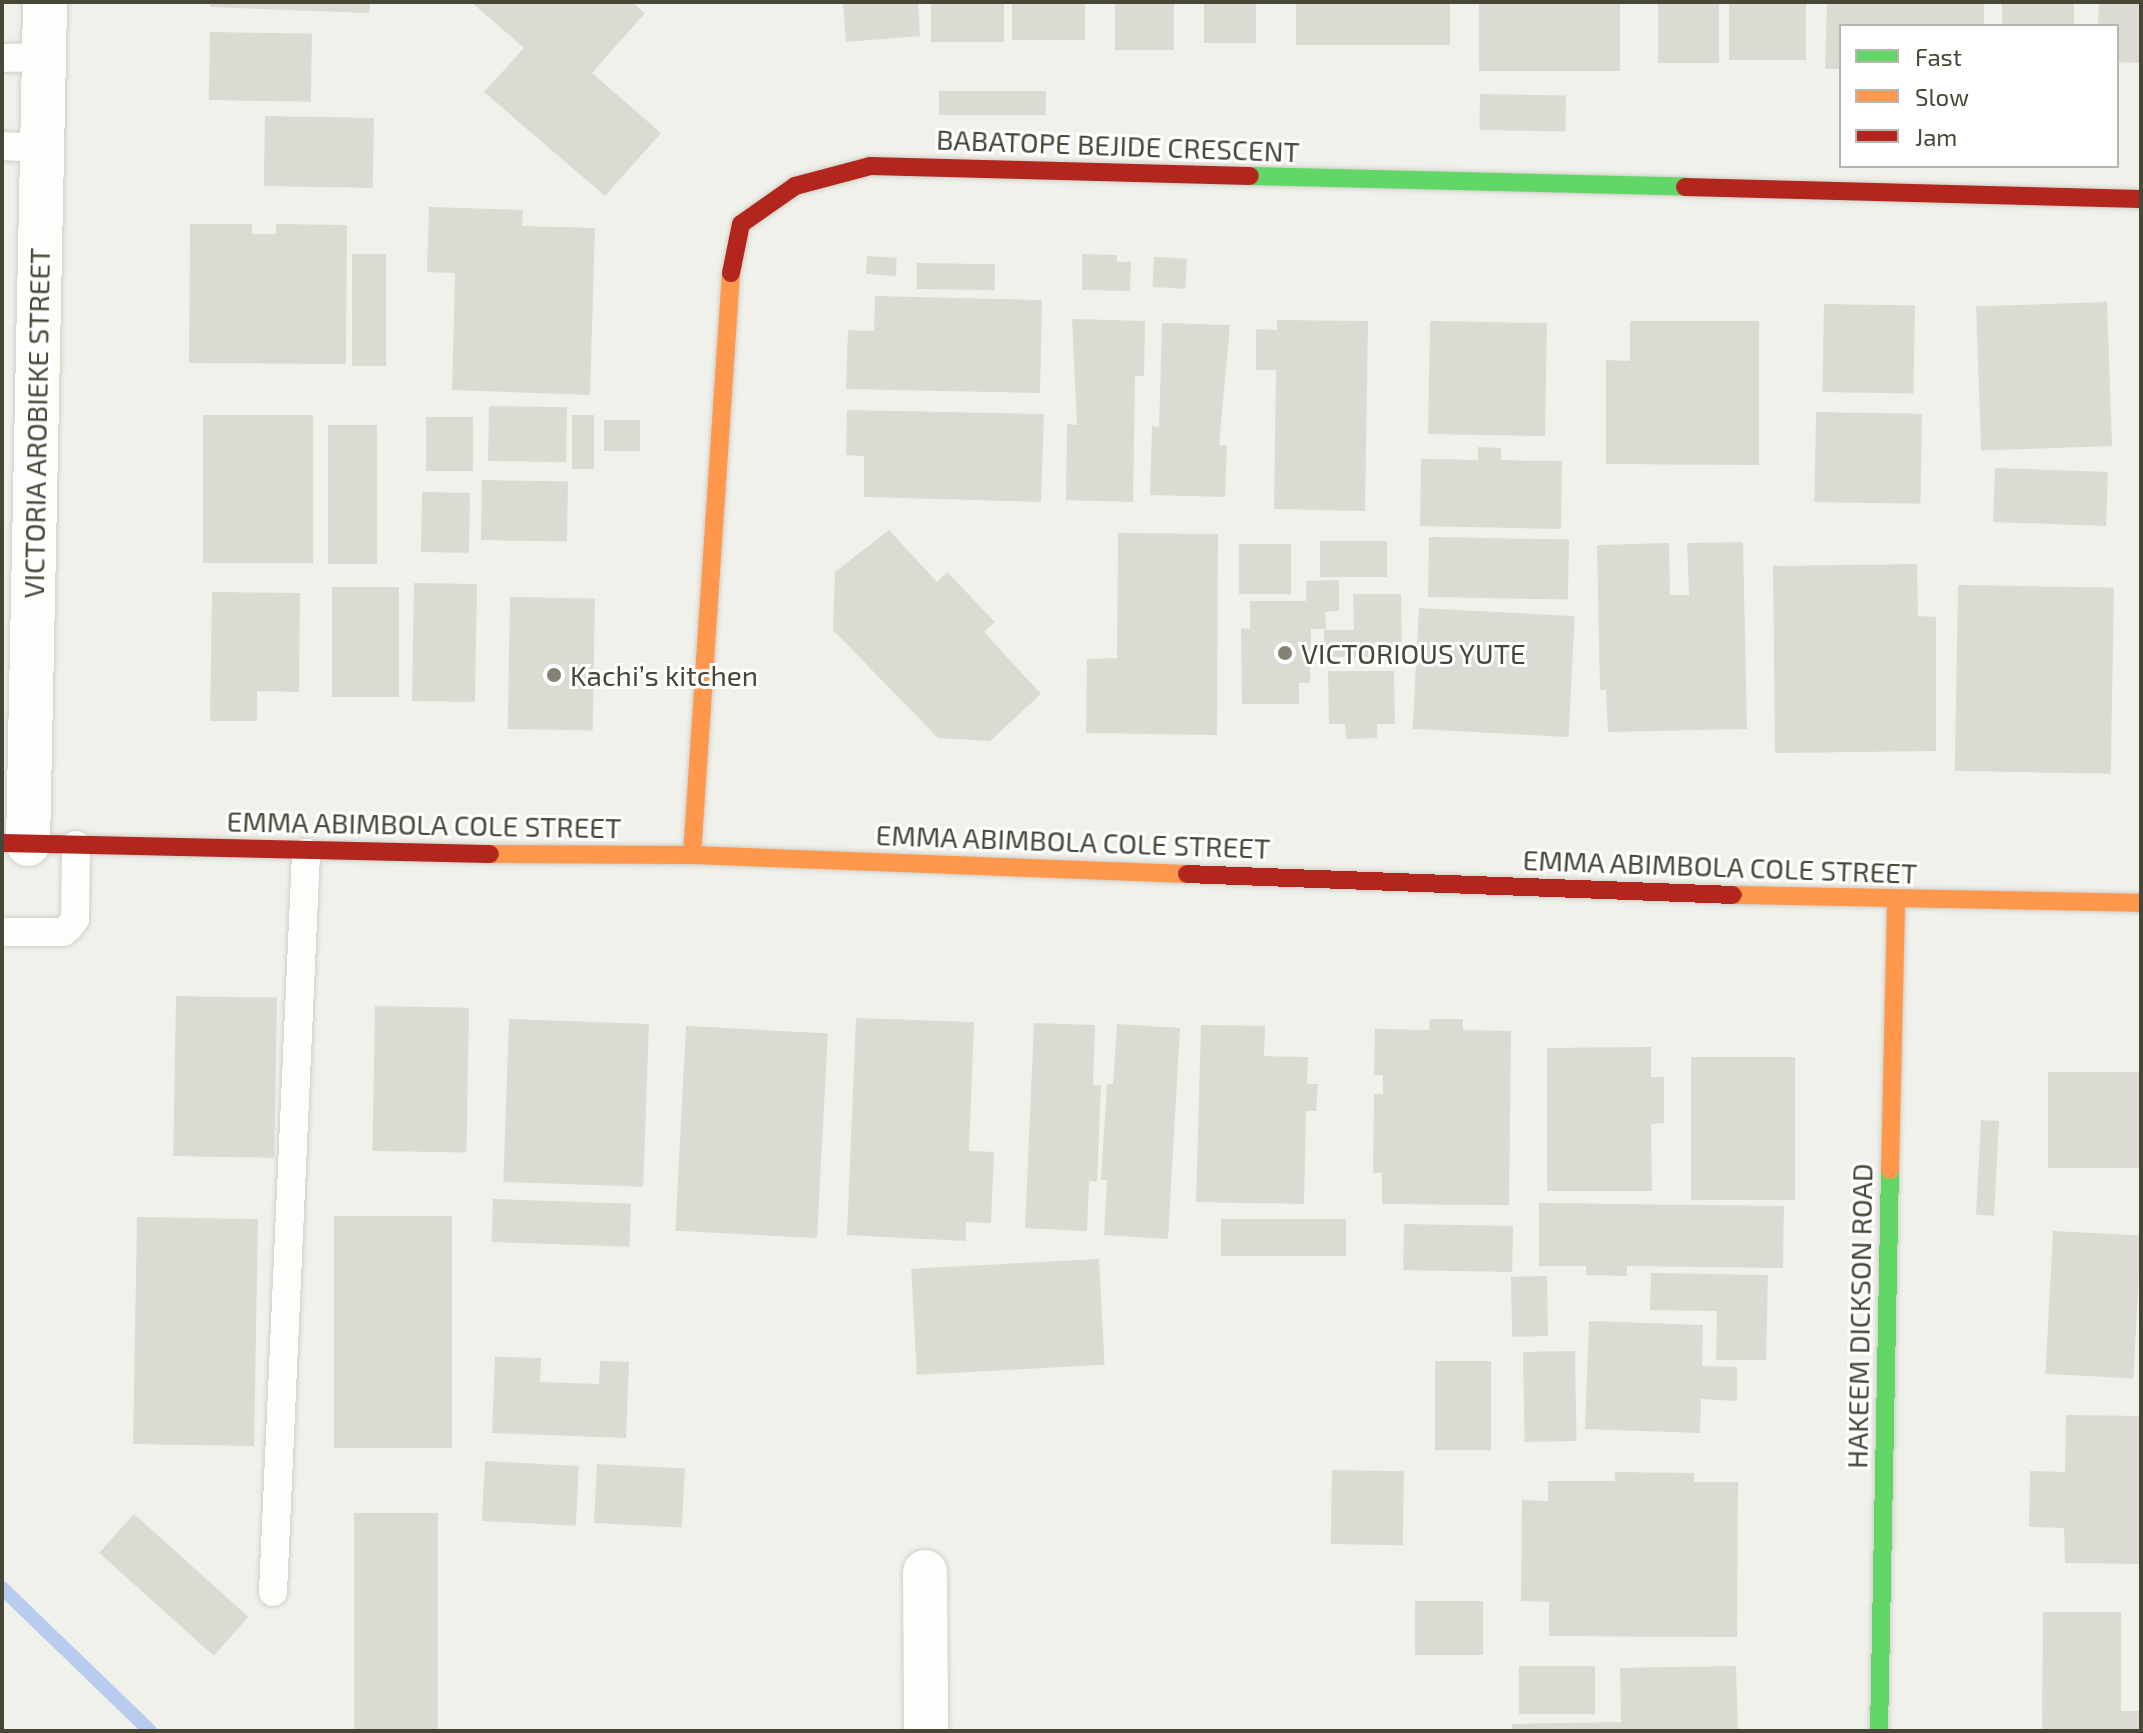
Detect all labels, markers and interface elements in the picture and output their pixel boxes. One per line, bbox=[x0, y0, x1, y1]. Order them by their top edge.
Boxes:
legend bbox=[1839, 24, 2119, 168]
text: Fast bbox=[1915, 42, 1962, 71]
text: Slow bbox=[1915, 82, 1969, 111]
street label: BABATOPE BEJIDE CRESCENT bbox=[936, 122, 1300, 168]
text: Jam bbox=[1915, 122, 1957, 151]
street label: VICTORIA AROBIEKE STREET bbox=[16, 247, 56, 599]
place label: VICTORIOUS YUTE bbox=[1301, 636, 1526, 670]
marker: VICTORIOUS YUTE bbox=[1276, 644, 1294, 662]
place label: Kachi’s kitchen bbox=[570, 658, 758, 692]
marker: Kachi’s kitchen bbox=[545, 666, 563, 684]
street label: EMMA ABIMBOLA COLE STREET bbox=[225, 804, 623, 844]
street label: EMMA ABIMBOLA COLE STREET bbox=[874, 817, 1272, 865]
street label: EMMA ABIMBOLA COLE STREET bbox=[1521, 842, 1919, 890]
street label: HAKEEM DICKSON ROAD bbox=[1840, 1163, 1878, 1469]

